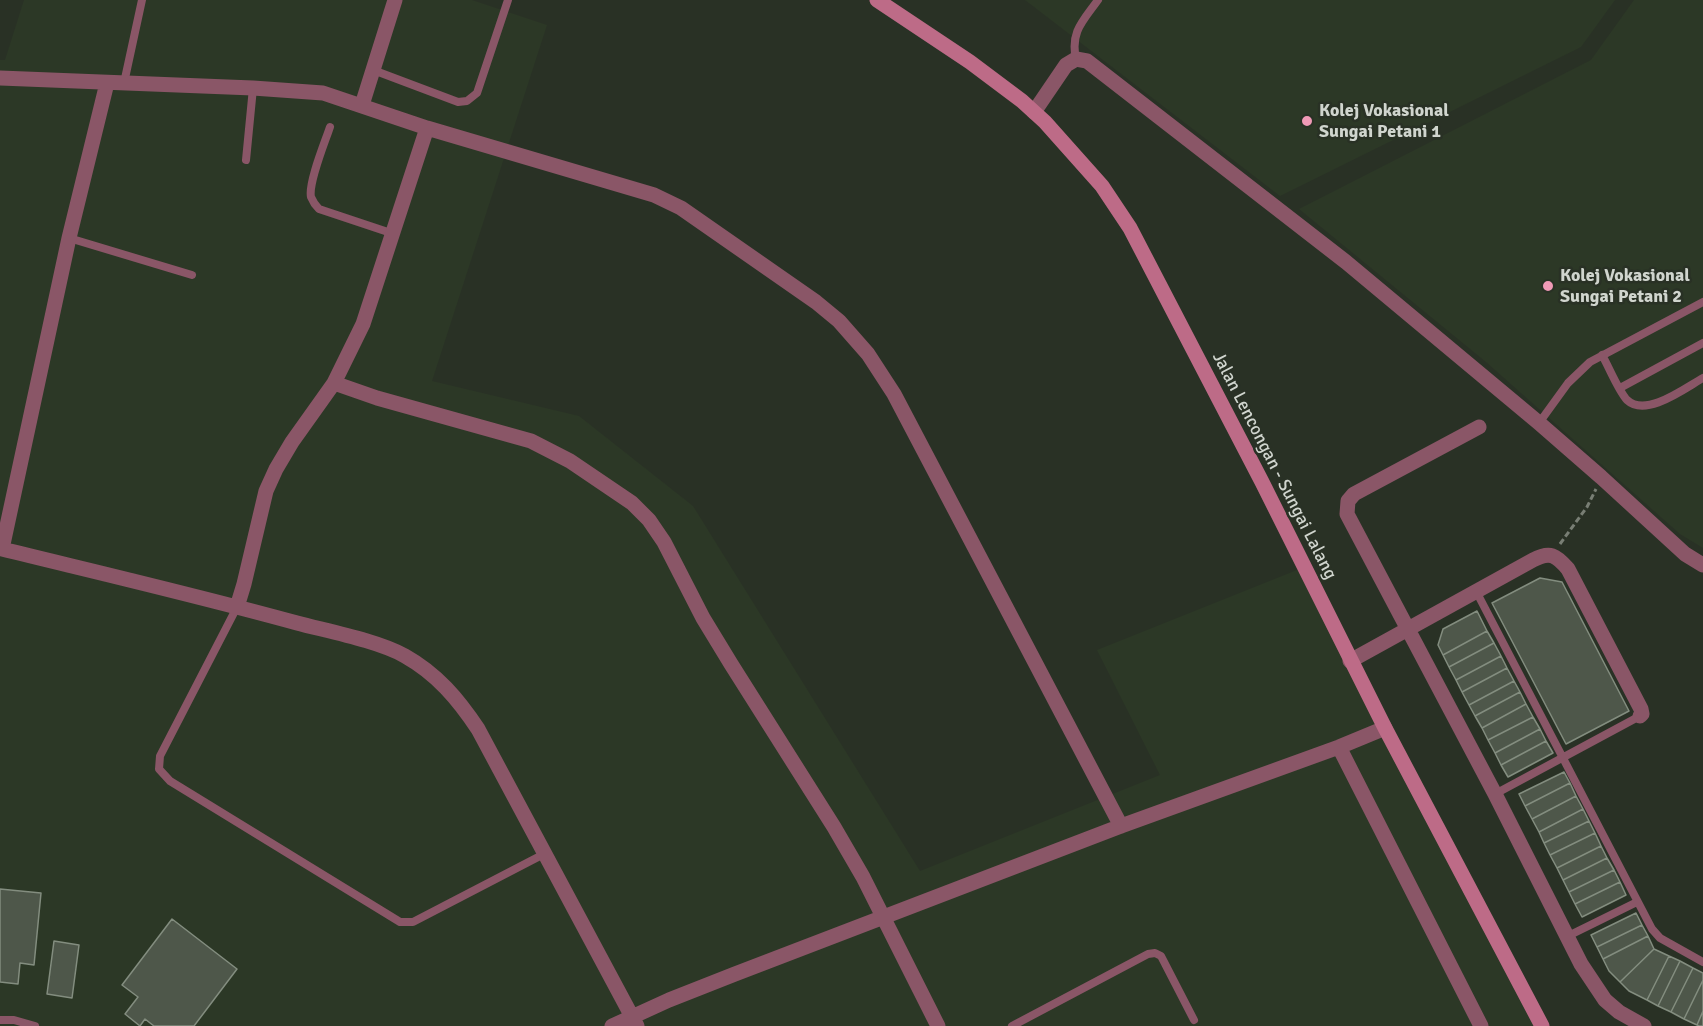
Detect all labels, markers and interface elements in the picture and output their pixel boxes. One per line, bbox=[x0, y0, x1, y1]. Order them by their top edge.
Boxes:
place label: Kolej Vokasional Sungai Petani 1 bbox=[1319, 100, 1449, 142]
marker: Kolej Vokasional Sungai Petani 1 bbox=[1300, 114, 1314, 128]
place label: Kolej Vokasional Sungai Petani 2 bbox=[1560, 265, 1690, 308]
marker: Kolej Vokasional Sungai Petani 2 bbox=[1541, 279, 1555, 293]
street label: Jalan Lencongan - Sungai Lalang bbox=[1207, 349, 1341, 583]

